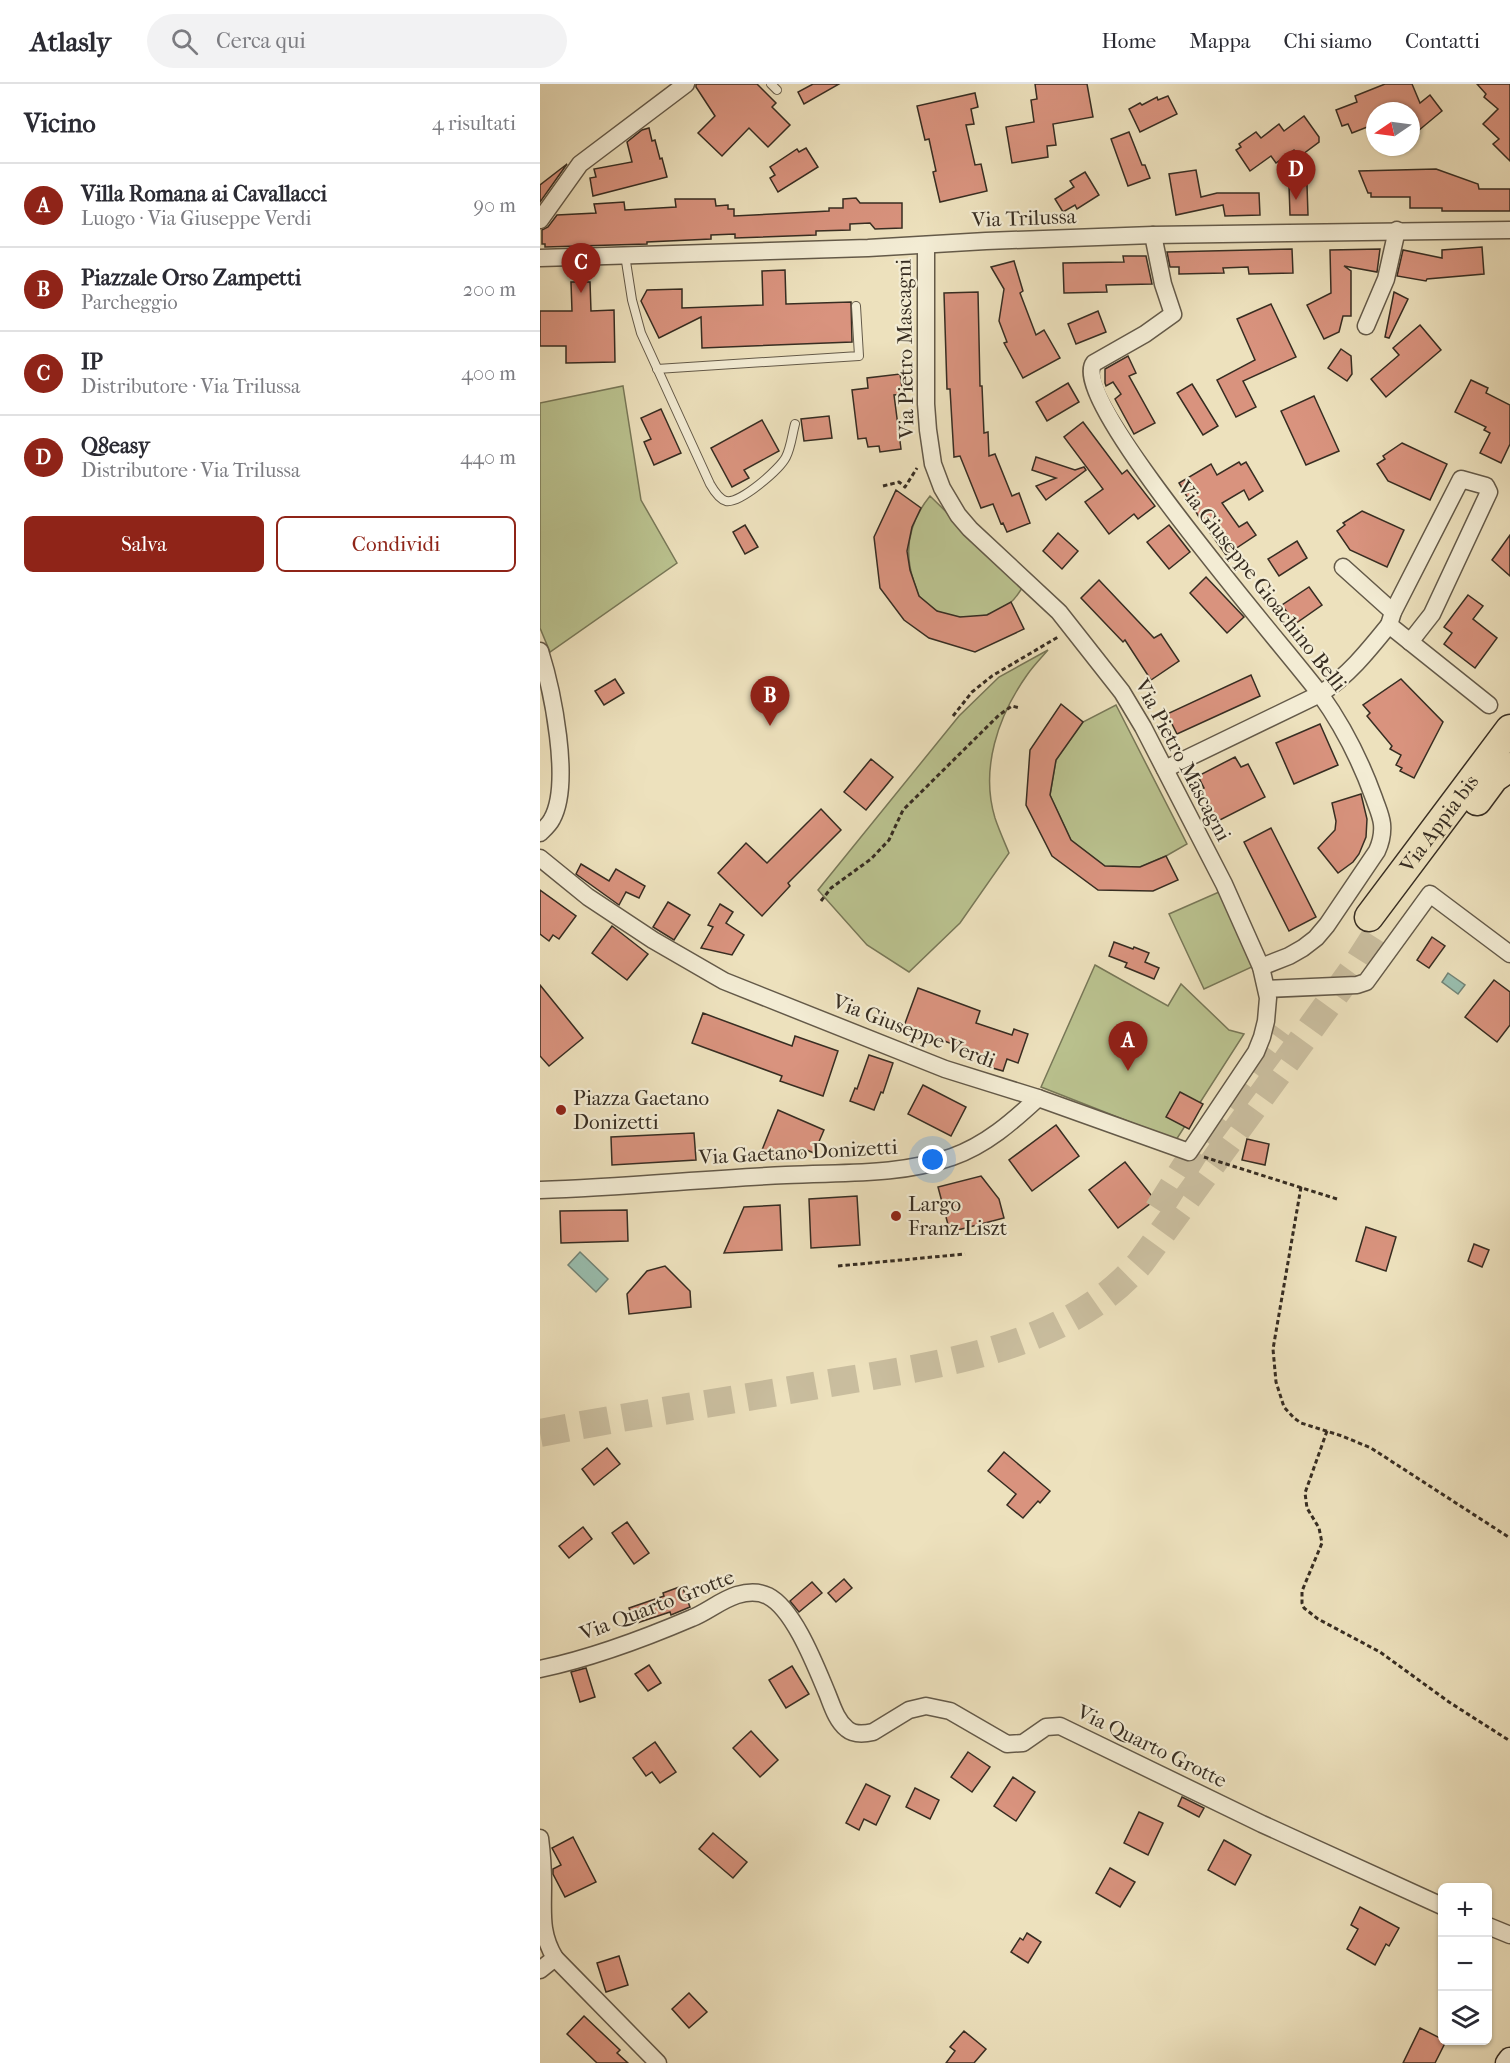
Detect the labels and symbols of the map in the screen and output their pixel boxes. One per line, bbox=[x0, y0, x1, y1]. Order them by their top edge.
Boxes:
north arrow bbox=[1366, 102, 1420, 156]
pin: D bbox=[1276, 150, 1316, 200]
street label: Via Trilussa bbox=[970, 204, 1077, 232]
pin: C bbox=[562, 244, 600, 293]
street label: Via Pietro Mascagni bbox=[891, 259, 919, 440]
street label: Via Giuseppe Gioachino Belli bbox=[1172, 475, 1352, 696]
street label: Via Pietro Mascagni bbox=[1130, 674, 1236, 845]
pin: B bbox=[750, 676, 790, 726]
street label: Via Appia bis bbox=[1394, 770, 1484, 878]
street label: Via Giuseppe Verdi bbox=[829, 989, 999, 1073]
pin: A bbox=[1108, 1022, 1148, 1071]
place label: Piazza Gaetano Donizetti bbox=[573, 1086, 709, 1134]
marker: Piazza Gaetano Donizetti bbox=[554, 1103, 568, 1117]
street label: Via Gaetano Donizetti bbox=[697, 1135, 898, 1169]
your location bbox=[918, 1145, 947, 1174]
place label: Largo Franz Liszt bbox=[908, 1192, 1008, 1240]
marker: Largo Franz Liszt bbox=[889, 1209, 903, 1223]
street label: Via Quarto Grotte bbox=[576, 1565, 737, 1646]
street label: Via Quarto Grotte bbox=[1073, 1699, 1231, 1793]

